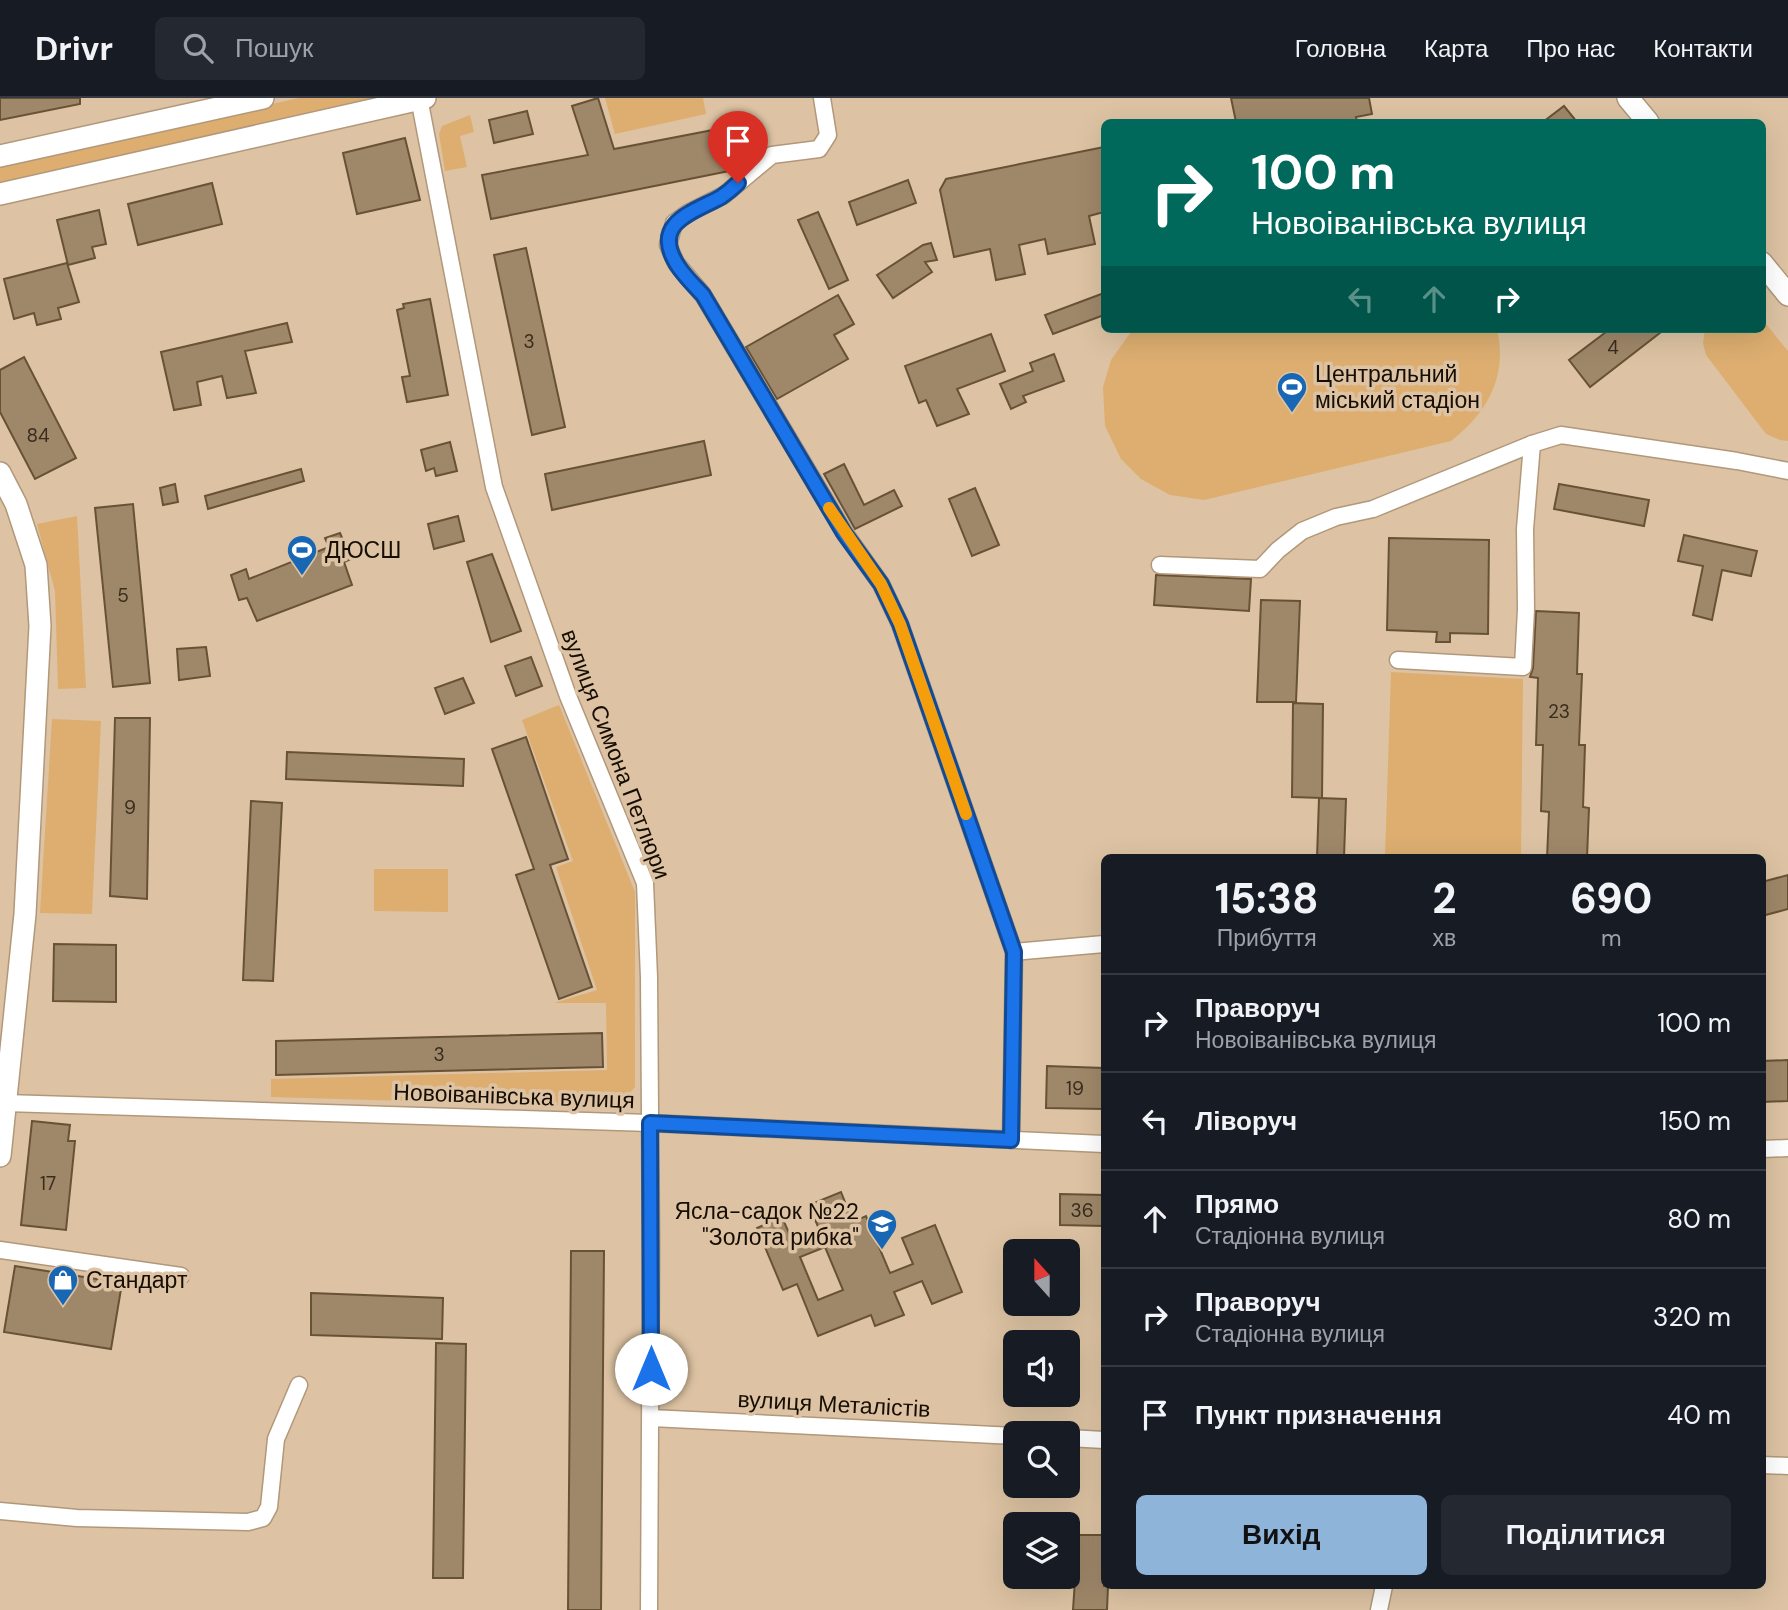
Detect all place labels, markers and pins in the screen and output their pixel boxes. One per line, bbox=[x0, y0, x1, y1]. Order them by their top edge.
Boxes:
pin bbox=[708, 111, 768, 183]
place label: Центральний міський стадіон bbox=[1315, 359, 1480, 415]
sports icon: Центральний міський стадіон bbox=[1275, 370, 1309, 414]
sports icon: ДЮСШ bbox=[285, 533, 319, 577]
place label: ДЮСШ bbox=[325, 535, 401, 565]
place label: Ясла-садок №22 "Золота рибка" bbox=[674, 1196, 859, 1252]
school or university icon: Ясла-садок №22 "Золота рибка" bbox=[865, 1207, 899, 1251]
shop icon: Стандарт bbox=[46, 1263, 80, 1307]
place label: Стандарт bbox=[86, 1265, 188, 1295]

